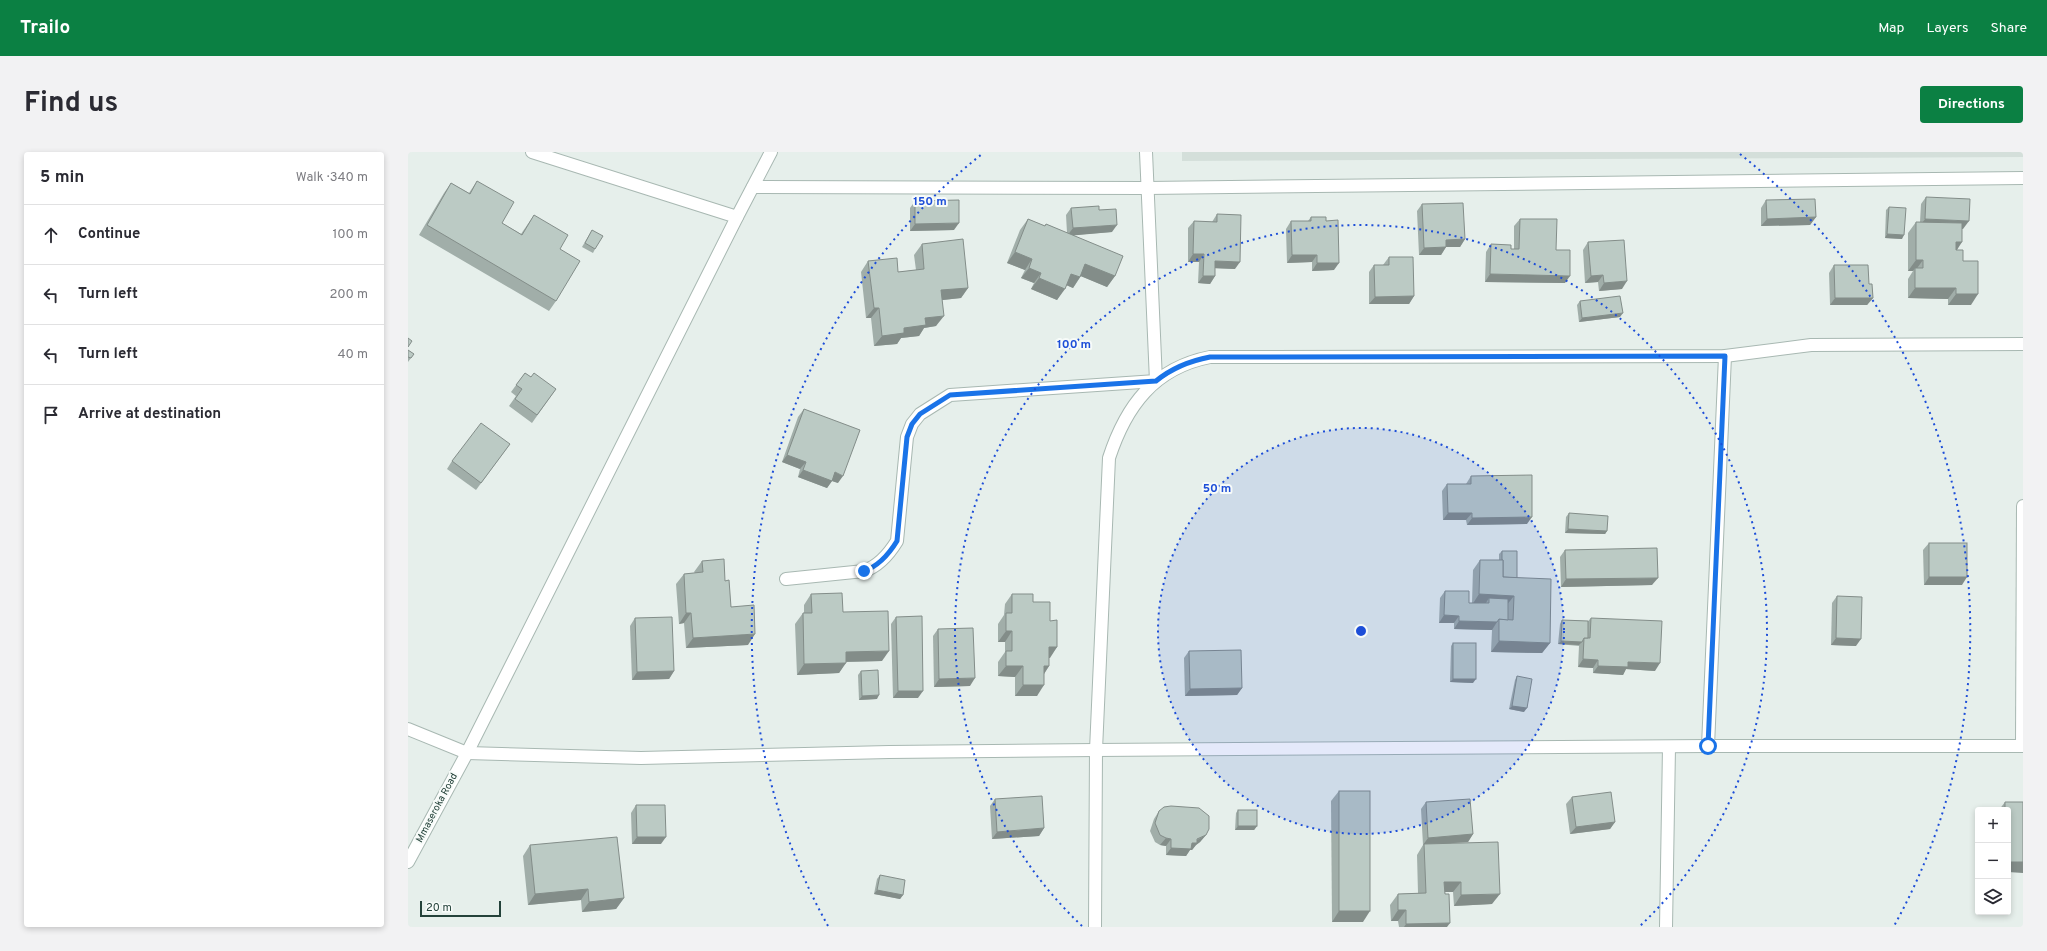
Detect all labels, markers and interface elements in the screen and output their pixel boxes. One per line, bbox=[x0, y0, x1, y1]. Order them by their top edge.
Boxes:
text: Trailo bbox=[20, 16, 70, 40]
text: Map bbox=[1878, 20, 1904, 37]
text: Layers bbox=[1926, 20, 1968, 37]
text: Share bbox=[1990, 20, 2027, 37]
text: Find us bbox=[24, 86, 118, 122]
button: Directions bbox=[1920, 86, 2023, 123]
text: 5 min bbox=[40, 167, 84, 189]
text: Walk · 340 m bbox=[296, 170, 368, 186]
text: 150 m bbox=[913, 194, 947, 210]
icon: ahead bbox=[40, 224, 62, 246]
text: Continue bbox=[78, 225, 140, 244]
text: 100 m bbox=[332, 227, 368, 243]
icon: left bbox=[40, 284, 62, 306]
text: Turn left bbox=[78, 285, 138, 304]
text: 200 m bbox=[329, 287, 368, 303]
text: 100 m bbox=[1057, 337, 1091, 353]
icon: left bbox=[40, 344, 62, 366]
text: Turn left bbox=[78, 345, 138, 364]
text: 40 m bbox=[338, 347, 368, 363]
icon: arrive bbox=[40, 404, 62, 426]
text: Arrive at destination bbox=[78, 405, 221, 424]
text: 50 m bbox=[1203, 481, 1231, 497]
route end bbox=[855, 562, 873, 580]
centre of rings bbox=[1354, 624, 1368, 638]
route start bbox=[1699, 737, 1717, 755]
street label: Mmaseroka Road bbox=[413, 771, 461, 845]
map controls bbox=[1975, 807, 2011, 915]
button: + bbox=[1975, 807, 2011, 843]
button: − bbox=[1975, 843, 2011, 879]
button: layers bbox=[1975, 879, 2011, 915]
scale bar bbox=[420, 899, 501, 918]
text: 20 m bbox=[426, 901, 452, 915]

